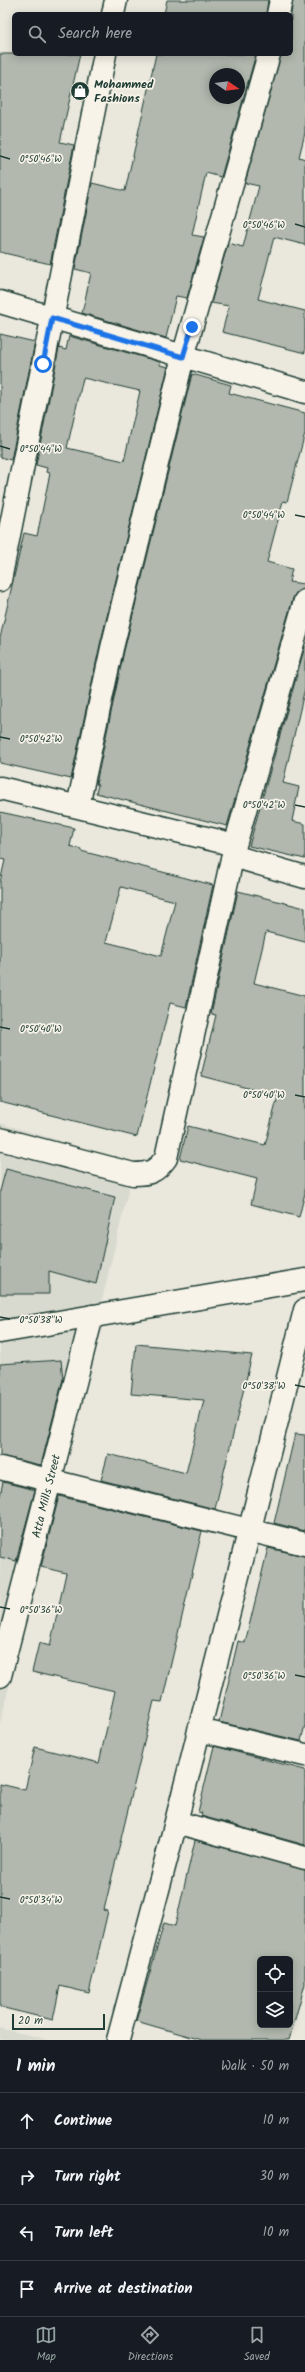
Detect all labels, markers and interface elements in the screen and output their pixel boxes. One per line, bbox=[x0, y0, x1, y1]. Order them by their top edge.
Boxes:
search box bbox=[12, 12, 293, 56]
text: Search here bbox=[58, 22, 132, 46]
icon: search bbox=[26, 23, 48, 45]
north arrow bbox=[209, 68, 245, 104]
place label: Mohammed Fashions bbox=[94, 75, 154, 108]
shop icon: Mohammed Fashions bbox=[69, 80, 91, 102]
text: 0°50'46"W bbox=[20, 151, 62, 167]
text: 0°50'46"W bbox=[243, 217, 285, 233]
route end bbox=[183, 318, 201, 336]
route start bbox=[34, 355, 52, 373]
text: 0°50'44"W bbox=[20, 441, 62, 457]
text: 0°50'44"W bbox=[243, 507, 285, 523]
text: 0°50'42"W bbox=[20, 731, 63, 747]
text: 0°50'42"W bbox=[243, 797, 286, 813]
text: 0°50'40"W bbox=[20, 1021, 62, 1037]
text: 0°50'40"W bbox=[243, 1087, 285, 1103]
text: 0°50'38"W bbox=[19, 1312, 63, 1328]
text: 0°50'38"W bbox=[242, 1378, 286, 1394]
street label: Atta Mills Street bbox=[27, 1452, 66, 1540]
text: 0°50'36"W bbox=[20, 1602, 62, 1618]
text: 0°50'36"W bbox=[243, 1668, 285, 1684]
text: 0°50'34"W bbox=[20, 1892, 62, 1908]
map controls bbox=[257, 1956, 293, 2028]
button: locate bbox=[257, 1956, 293, 1992]
button: layers bbox=[257, 1992, 293, 2028]
scale bar bbox=[12, 2012, 105, 2031]
text: 20 m bbox=[18, 2012, 43, 2030]
text: 1 min bbox=[16, 2053, 55, 2080]
text: Walk · 50 m bbox=[221, 2056, 289, 2077]
text: Continue bbox=[54, 2109, 112, 2133]
icon: ahead bbox=[16, 2110, 38, 2132]
text: 10 m bbox=[263, 2110, 289, 2131]
text: Turn right bbox=[54, 2165, 121, 2189]
icon: right bbox=[16, 2166, 38, 2188]
text: 30 m bbox=[260, 2166, 289, 2187]
text: Turn left bbox=[54, 2221, 114, 2245]
icon: left bbox=[16, 2222, 38, 2244]
text: 10 m bbox=[263, 2222, 289, 2243]
text: Arrive at destination bbox=[54, 2277, 193, 2301]
icon: arrive bbox=[16, 2278, 38, 2300]
tab: Map bbox=[35, 2324, 57, 2366]
tab: Directions bbox=[128, 2324, 173, 2366]
tab: Saved bbox=[244, 2324, 270, 2366]

